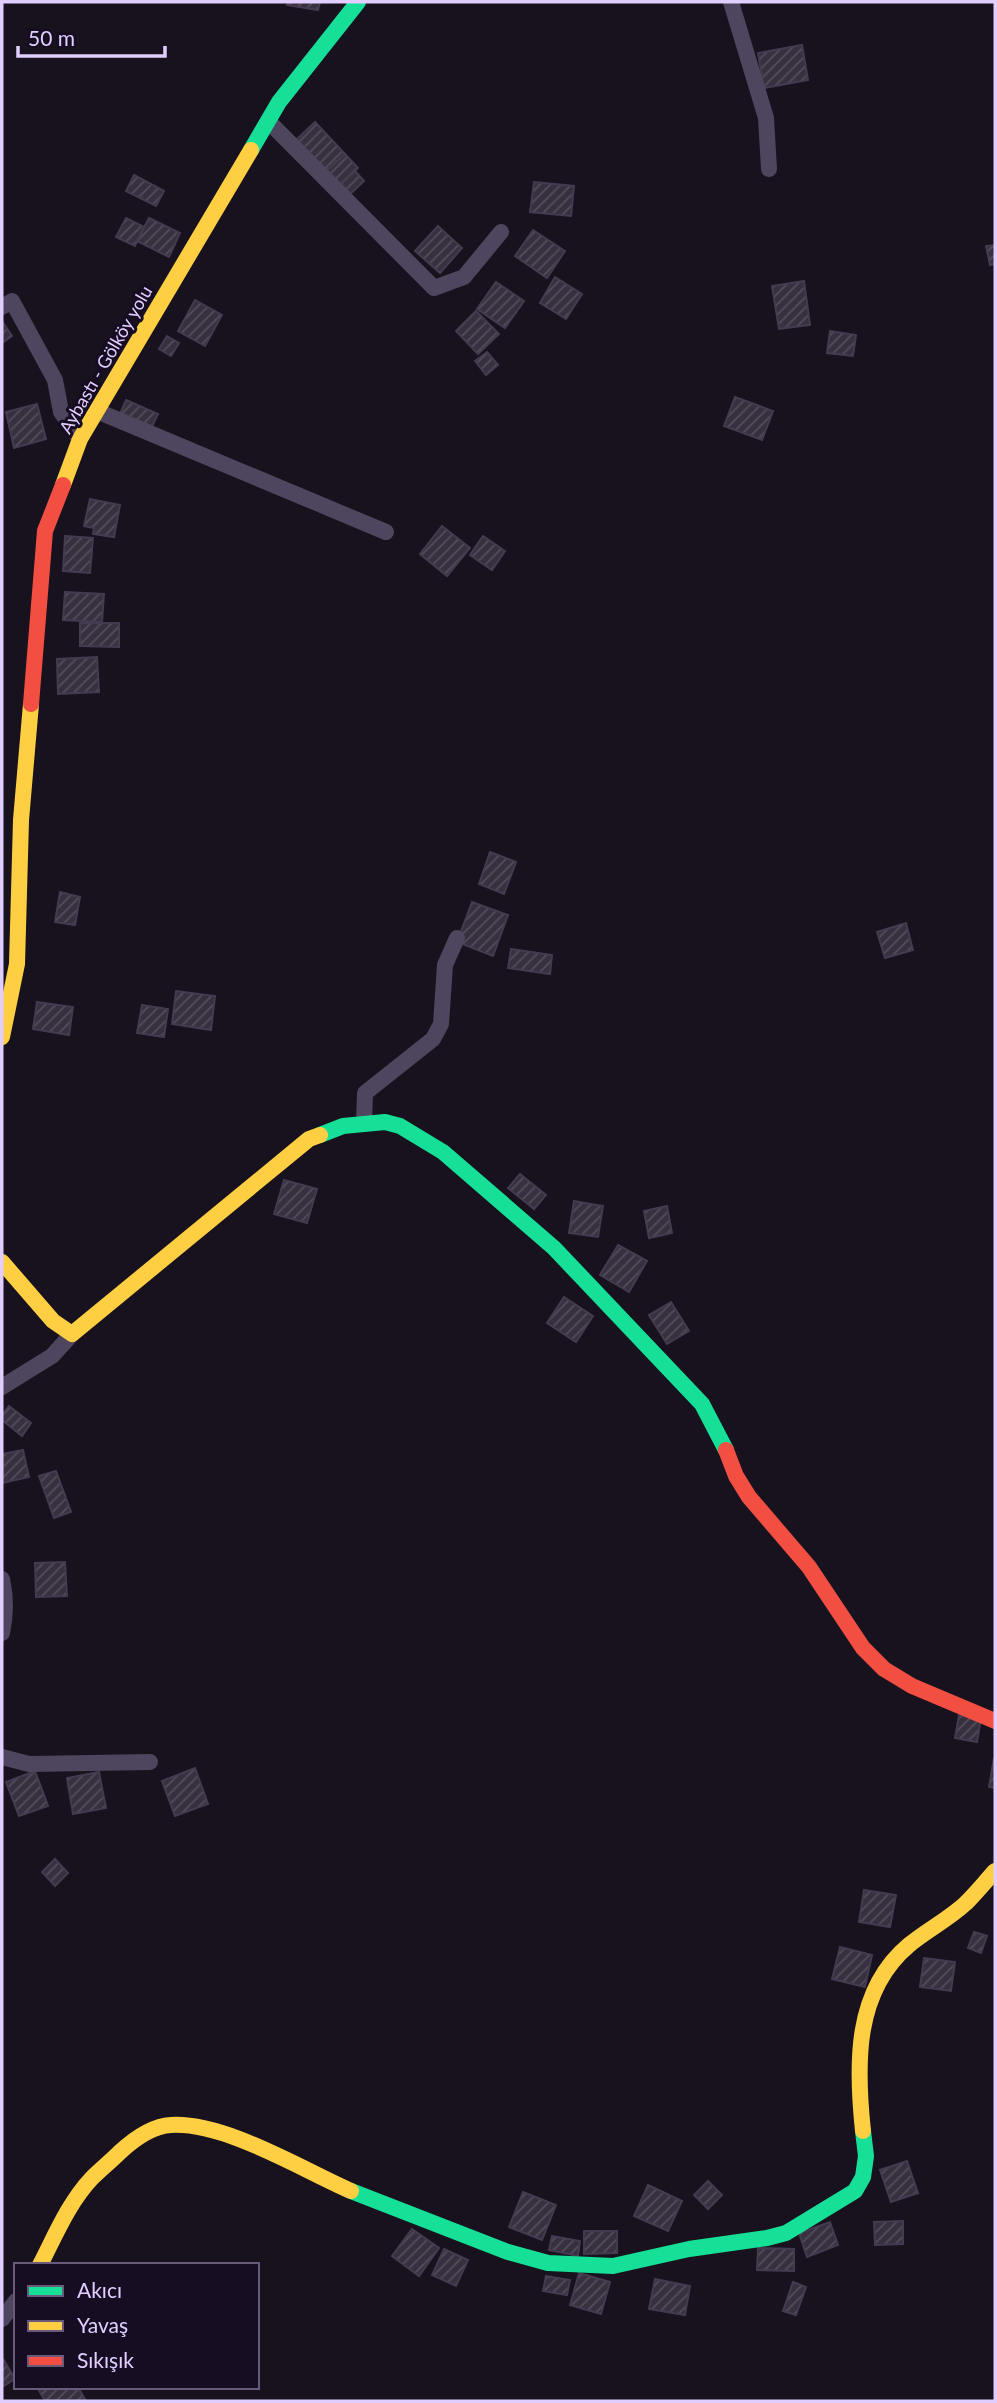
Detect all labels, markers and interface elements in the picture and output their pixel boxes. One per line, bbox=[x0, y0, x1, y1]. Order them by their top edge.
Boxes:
scale bar bbox=[18, 14, 164, 58]
text: 50 m bbox=[28, 25, 75, 50]
street label: Aybastı - Gölköy yolu bbox=[54, 282, 156, 437]
legend bbox=[14, 2263, 259, 2389]
text: Akıcı bbox=[77, 2277, 122, 2302]
text: Yavaş bbox=[77, 2312, 128, 2337]
text: Sıkışık bbox=[77, 2347, 134, 2372]

